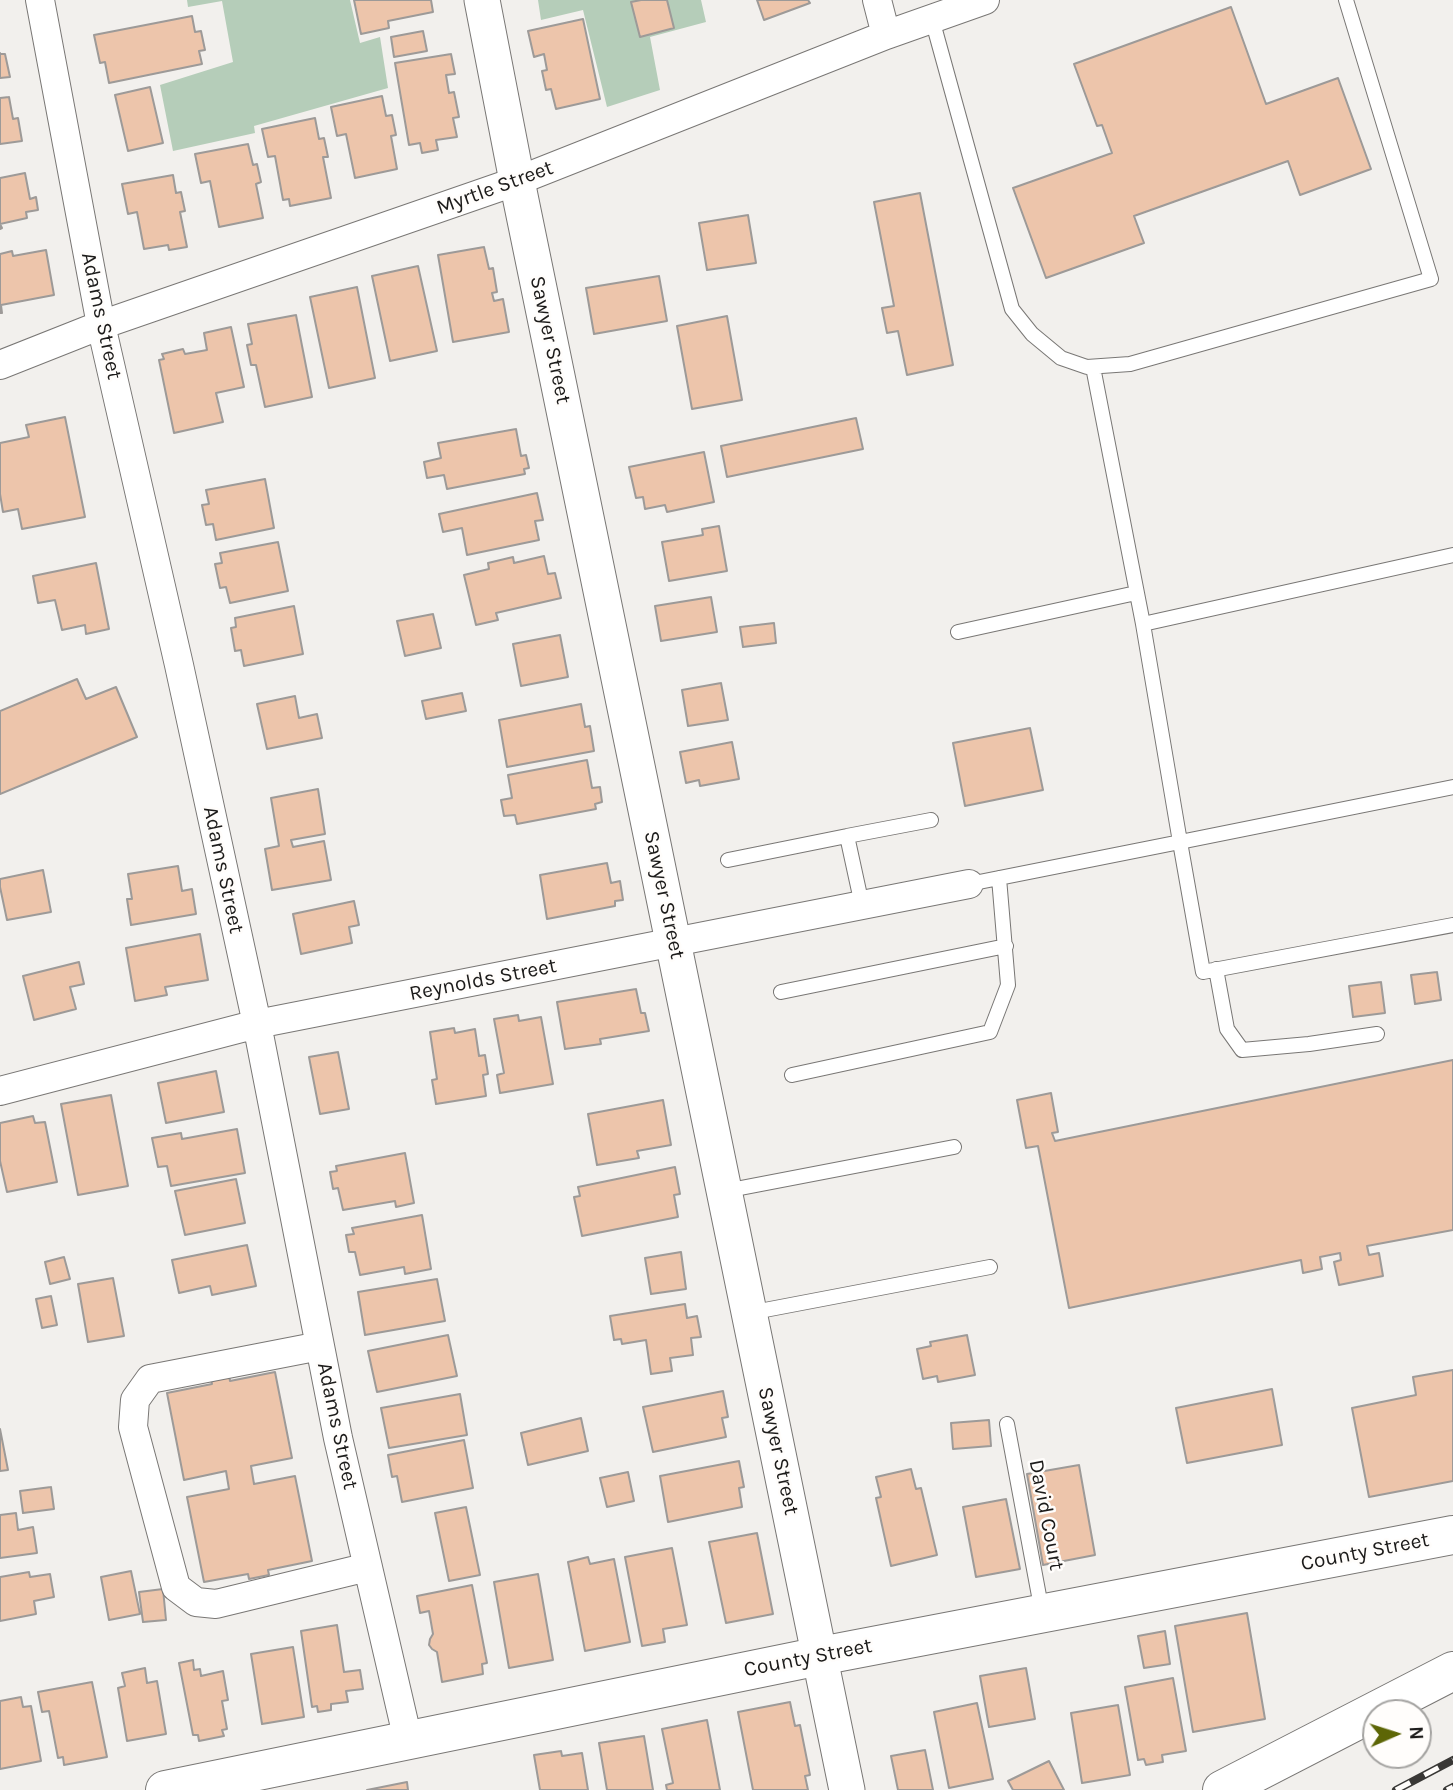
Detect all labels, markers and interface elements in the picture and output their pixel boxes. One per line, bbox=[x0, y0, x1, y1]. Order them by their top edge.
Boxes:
street label: Myrtle Street bbox=[433, 155, 557, 221]
street label: Adams Street bbox=[75, 250, 127, 382]
street label: Sawyer Street bbox=[524, 274, 576, 406]
street label: Adams Street bbox=[197, 804, 249, 936]
street label: Sawyer Street bbox=[638, 829, 690, 961]
street label: Reynolds Street bbox=[407, 953, 559, 1007]
street label: Adams Street bbox=[311, 1360, 363, 1492]
street label: Sawyer Street bbox=[752, 1385, 804, 1517]
street label: David Court bbox=[1023, 1458, 1069, 1572]
street label: County Street bbox=[1299, 1527, 1431, 1577]
street label: County Street bbox=[742, 1633, 874, 1683]
north arrow bbox=[1362, 1699, 1432, 1769]
text: N bbox=[1405, 1726, 1427, 1740]

